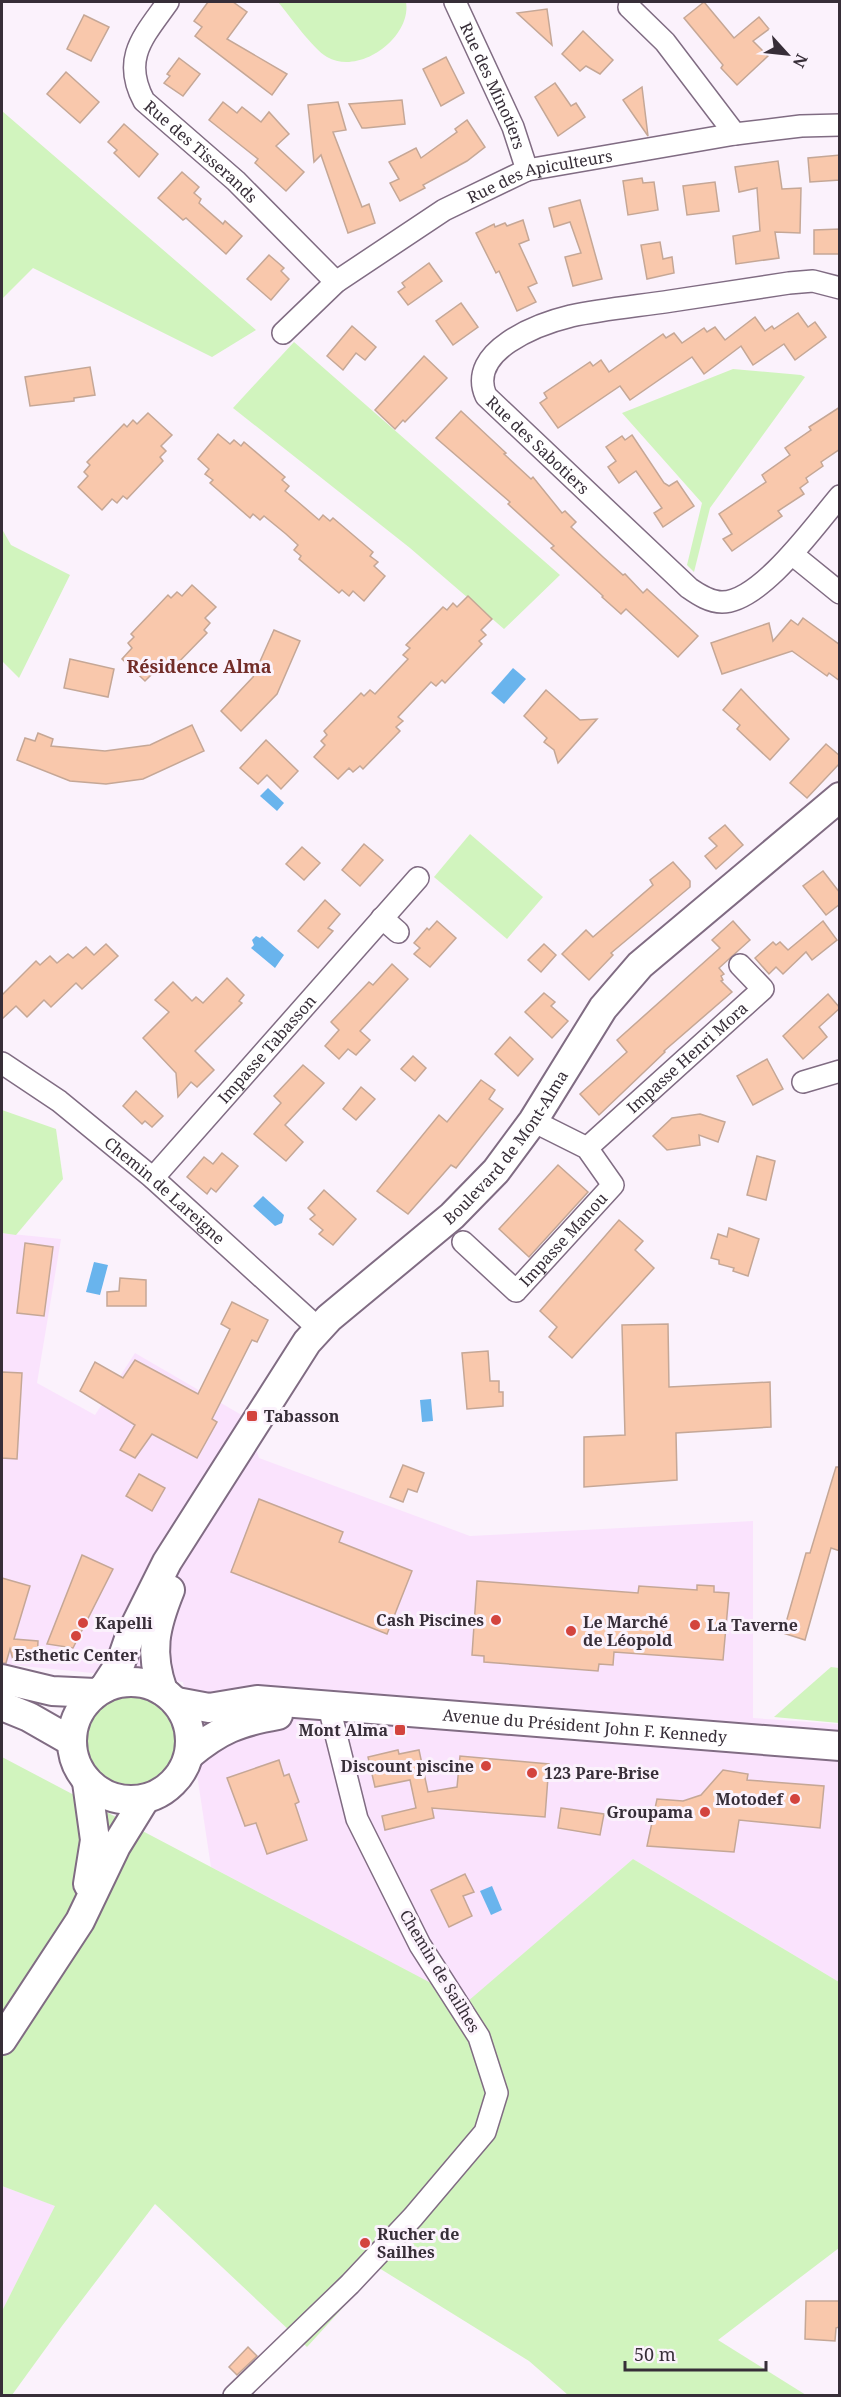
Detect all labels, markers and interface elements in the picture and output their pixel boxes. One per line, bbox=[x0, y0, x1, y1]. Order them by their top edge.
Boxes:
street label: Rue des Minotiers bbox=[455, 19, 530, 152]
north arrow bbox=[757, 24, 817, 84]
text: N bbox=[788, 50, 813, 72]
street label: Rue des Tisserands bbox=[140, 95, 262, 208]
street label: Rue des Apiculteurs bbox=[463, 144, 614, 208]
street label: Rue des Sabotiers bbox=[482, 391, 594, 499]
district label: Résidence Alma bbox=[127, 654, 272, 678]
street label: Impasse Tabasson bbox=[213, 990, 321, 1108]
street label: Impasse Henri Mora bbox=[622, 997, 752, 1118]
street label: Boulevard de Mont-Alma bbox=[439, 1066, 573, 1230]
street label: Chemin de Lareigne bbox=[100, 1132, 230, 1249]
street label: Impasse Manou bbox=[514, 1188, 612, 1291]
place label: Tabasson bbox=[264, 1405, 340, 1427]
marker: Tabasson bbox=[245, 1409, 259, 1423]
place label: Cash Piscines bbox=[376, 1609, 484, 1631]
place label: Le Marché de Léopold bbox=[583, 1611, 673, 1651]
place label: Kapelli bbox=[95, 1612, 153, 1634]
marker: Cash Piscines bbox=[489, 1613, 503, 1627]
place label: La Taverne bbox=[707, 1614, 798, 1636]
marker: Kapelli bbox=[76, 1616, 90, 1630]
marker: La Taverne bbox=[688, 1618, 702, 1632]
marker: Le Marché de Léopold bbox=[564, 1624, 578, 1638]
marker: Esthetic Center bbox=[69, 1629, 83, 1643]
place label: Esthetic Center bbox=[14, 1644, 138, 1666]
street label: Avenue du Président John F. Kennedy bbox=[442, 1704, 729, 1748]
place label: Mont Alma bbox=[299, 1719, 388, 1741]
marker: Mont Alma bbox=[393, 1723, 407, 1737]
place label: Discount piscine bbox=[341, 1755, 474, 1777]
marker: Discount piscine bbox=[479, 1759, 493, 1773]
place label: 123 Pare-Brise bbox=[544, 1762, 659, 1784]
marker: 123 Pare-Brise bbox=[525, 1766, 539, 1780]
place label: Motodef bbox=[716, 1788, 784, 1810]
marker: Motodef bbox=[788, 1792, 802, 1806]
place label: Groupama bbox=[607, 1801, 693, 1823]
marker: Groupama bbox=[698, 1805, 712, 1819]
street label: Chemin de Sailhes bbox=[395, 1906, 485, 2036]
place label: Rucher de Sailhes bbox=[377, 2223, 459, 2263]
marker: Rucher de Sailhes bbox=[358, 2236, 372, 2250]
scale bar bbox=[625, 2334, 766, 2372]
text: 50 m bbox=[634, 2342, 676, 2366]

